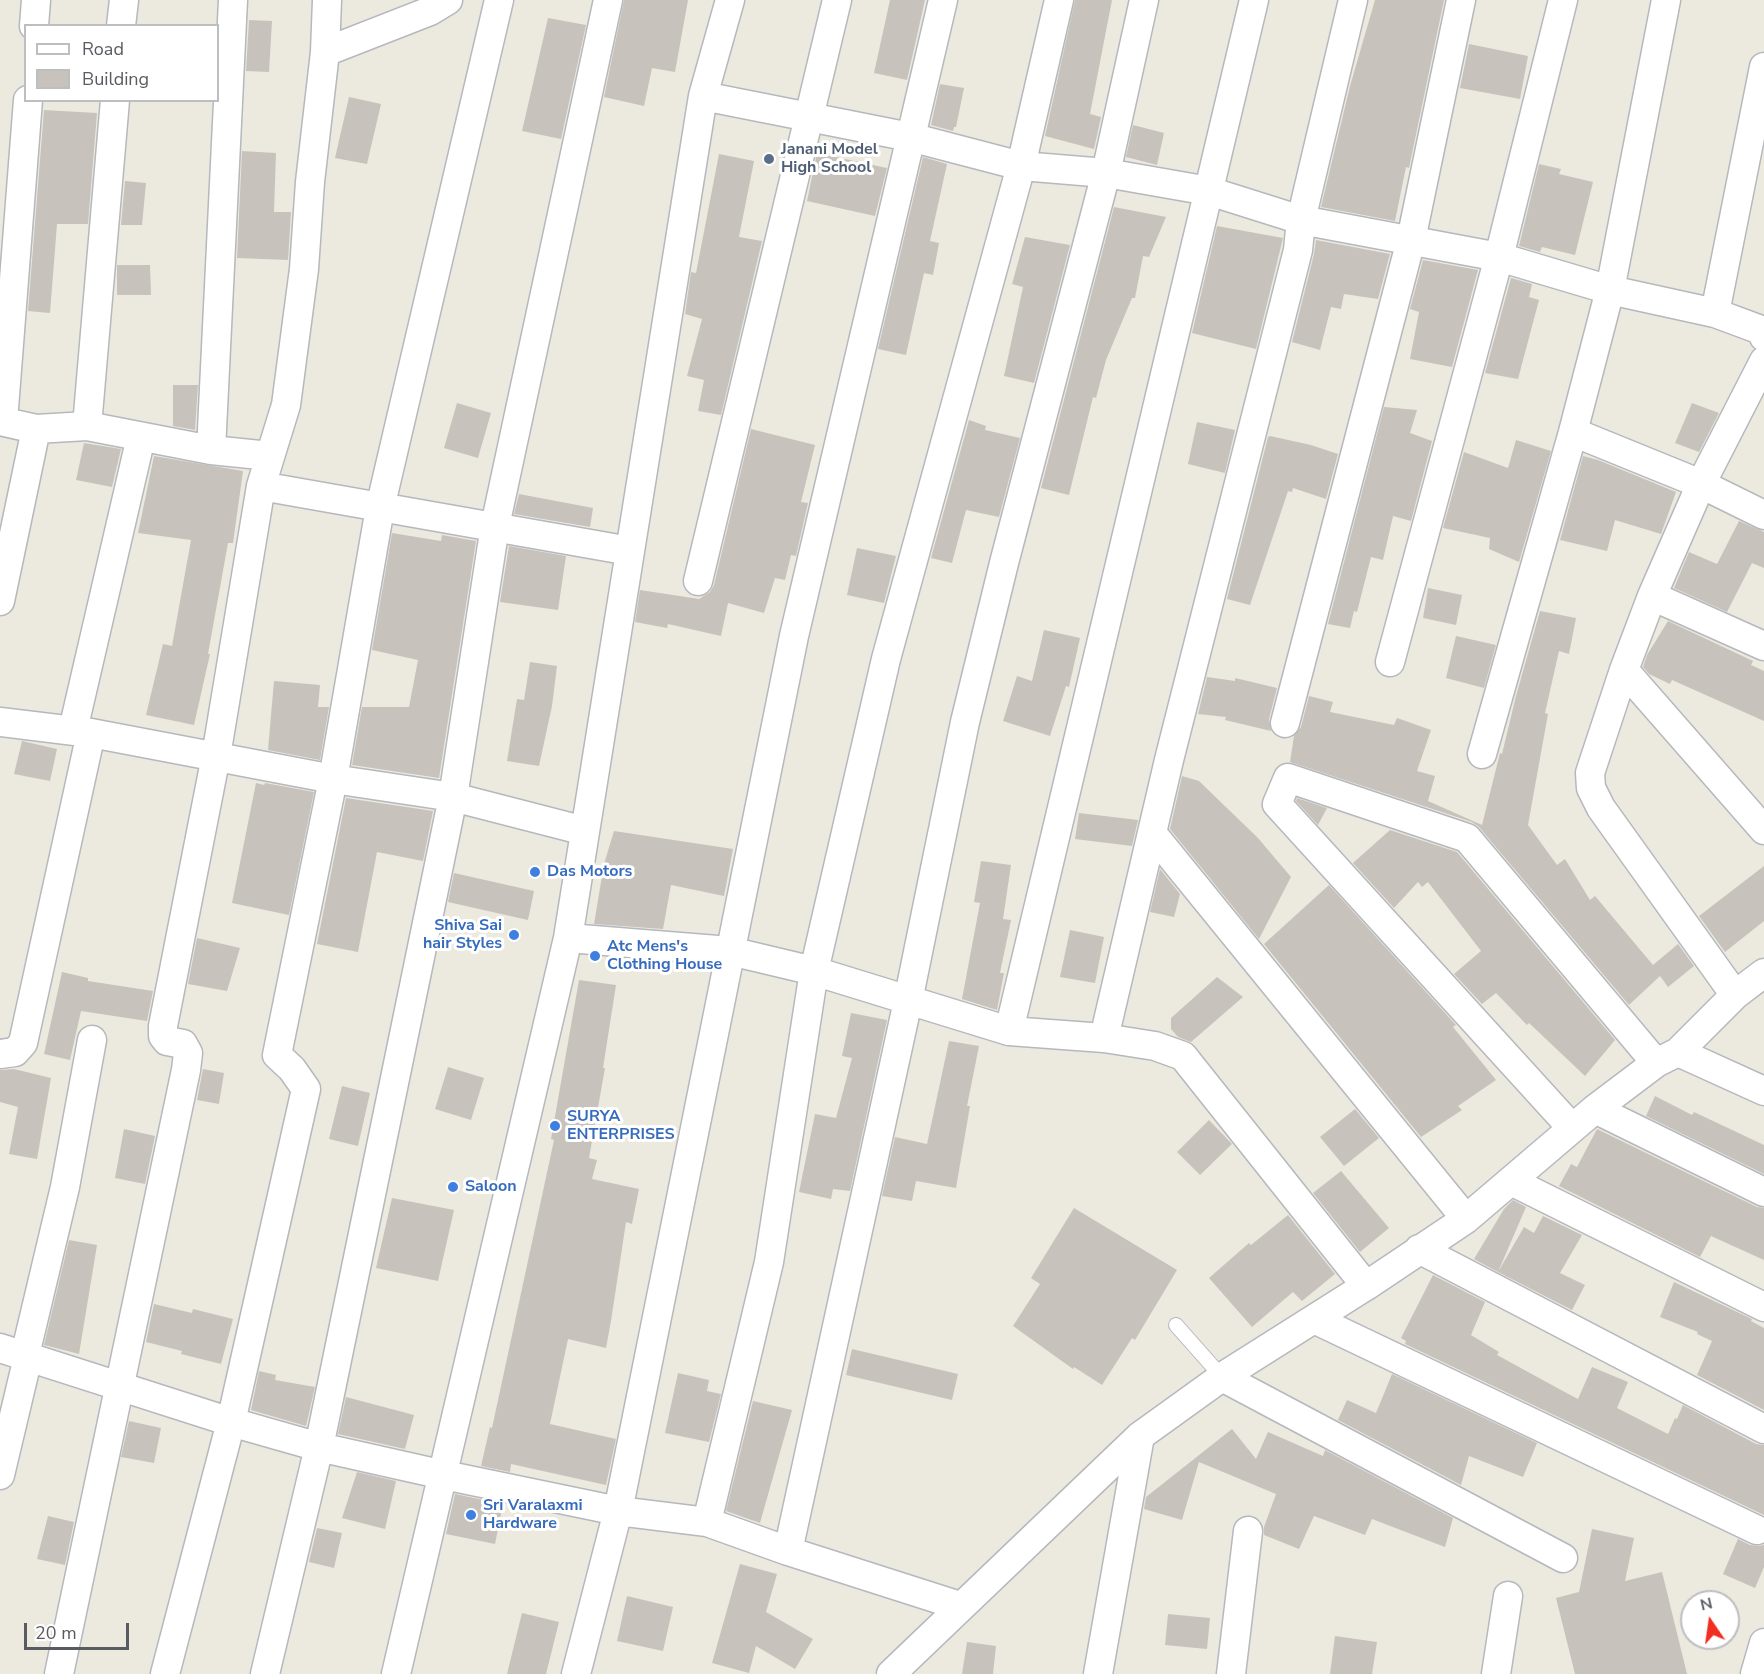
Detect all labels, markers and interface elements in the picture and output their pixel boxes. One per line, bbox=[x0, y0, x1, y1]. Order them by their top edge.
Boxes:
legend bbox=[24, 24, 219, 102]
text: Road bbox=[82, 37, 124, 61]
text: Building bbox=[82, 67, 149, 91]
place label: Janani Model High School bbox=[781, 140, 878, 178]
marker: Janani Model High School bbox=[762, 152, 776, 166]
place label: Das Motors bbox=[547, 862, 632, 882]
marker: Das Motors bbox=[528, 865, 542, 879]
place label: Shiva Sai hair Styles bbox=[423, 916, 502, 954]
marker: Shiva Sai hair Styles bbox=[507, 928, 521, 942]
place label: Atc Mens's Clothing House bbox=[607, 937, 722, 975]
marker: Atc Mens's Clothing House bbox=[588, 949, 602, 963]
place label: SURYA ENTERPRISES bbox=[567, 1107, 674, 1145]
marker: SURYA ENTERPRISES bbox=[548, 1119, 562, 1133]
place label: Saloon bbox=[465, 1177, 517, 1197]
marker: Saloon bbox=[446, 1180, 460, 1194]
place label: Sri Varalaxmi Hardware bbox=[483, 1496, 583, 1534]
marker: Sri Varalaxmi Hardware bbox=[464, 1508, 478, 1522]
north arrow bbox=[1680, 1590, 1740, 1650]
text: N bbox=[1698, 1592, 1715, 1616]
scale bar bbox=[27, 1611, 132, 1649]
text: 20 m bbox=[35, 1621, 77, 1645]

